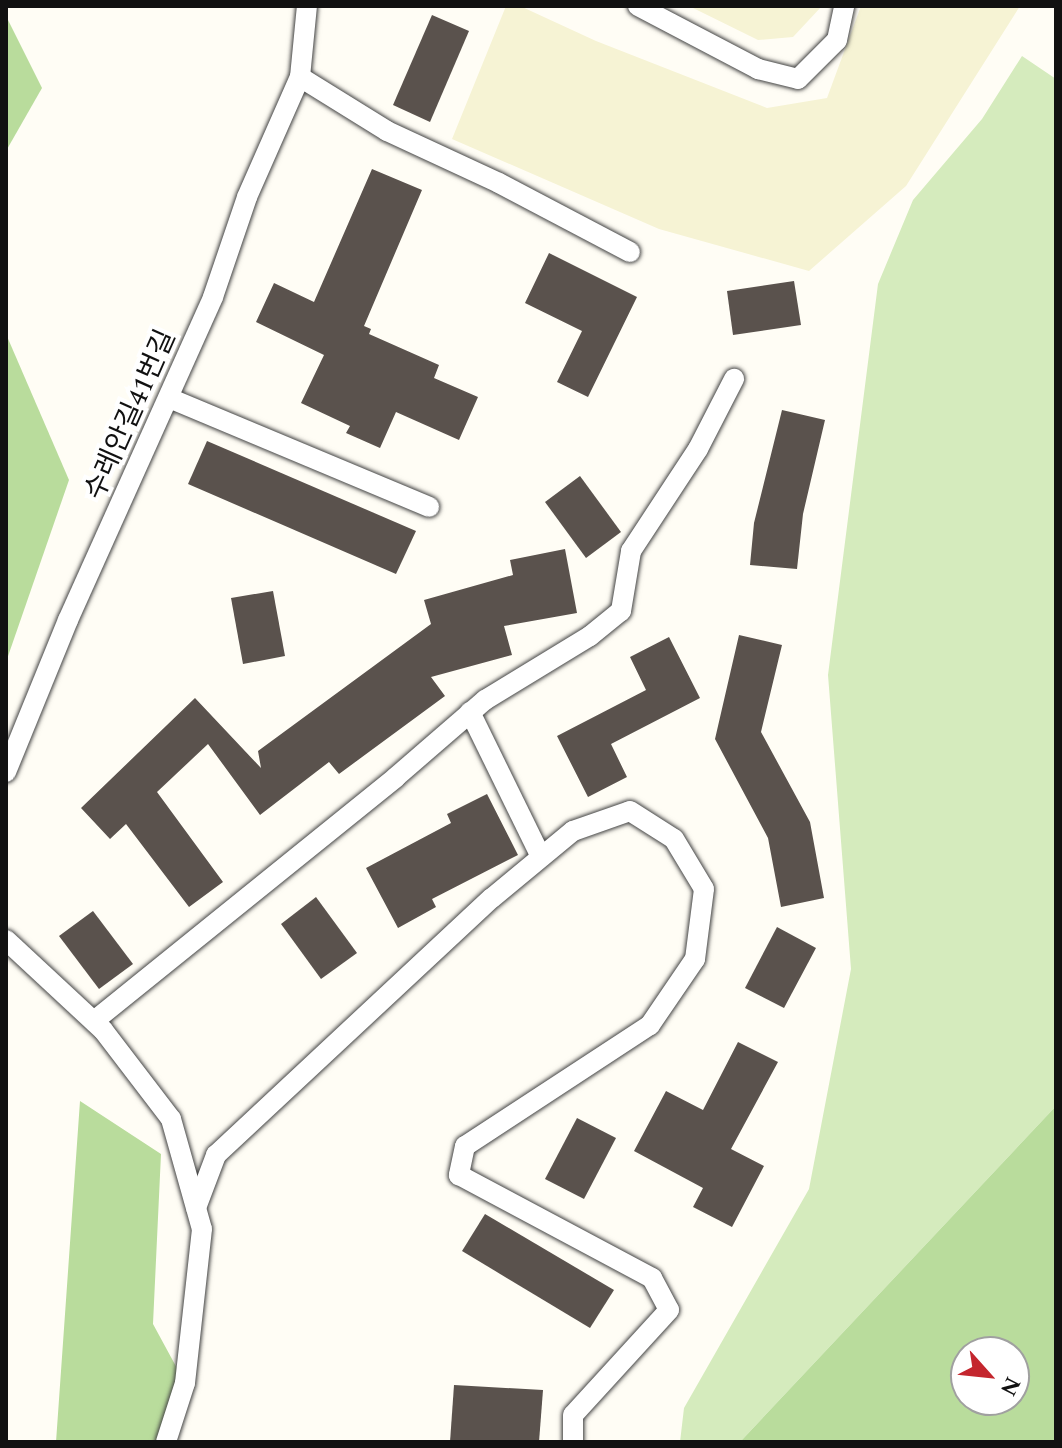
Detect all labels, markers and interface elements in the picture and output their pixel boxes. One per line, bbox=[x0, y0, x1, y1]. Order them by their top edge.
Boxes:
street label: 수레안길41번길 bbox=[79, 325, 183, 505]
north arrow bbox=[950, 1336, 1030, 1416]
text: N bbox=[991, 1371, 1029, 1402]

